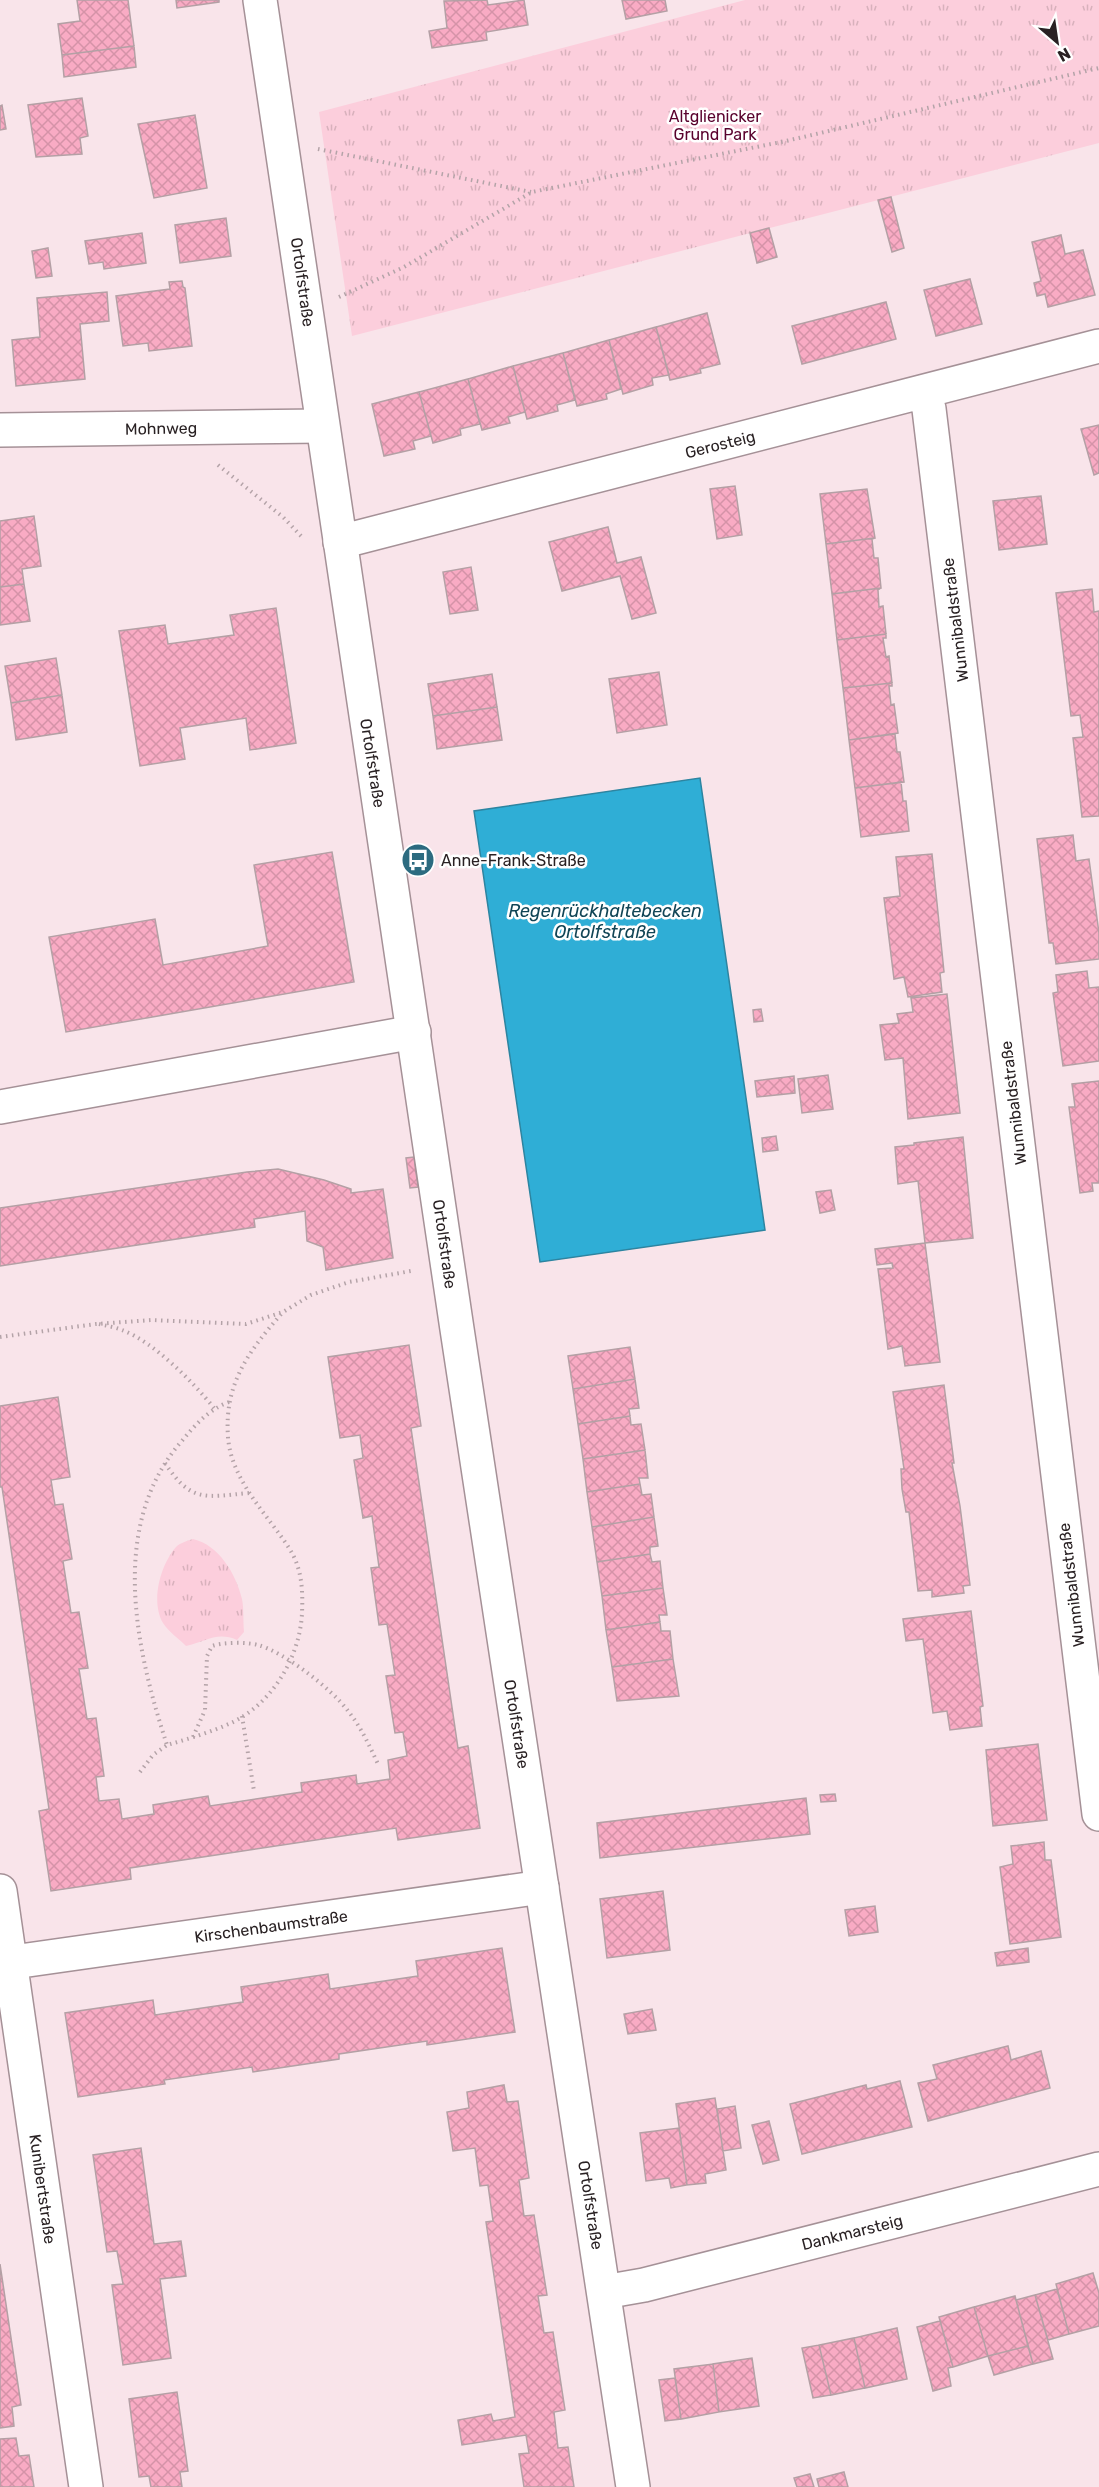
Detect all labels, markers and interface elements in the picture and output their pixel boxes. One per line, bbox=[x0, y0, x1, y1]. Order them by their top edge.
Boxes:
north arrow bbox=[1027, 12, 1087, 72]
text: N bbox=[1054, 44, 1074, 66]
park label: Altglienicker Grund Park bbox=[669, 107, 761, 144]
street label: Ortolfstraße bbox=[287, 236, 318, 328]
street label: Mohnweg bbox=[125, 418, 197, 439]
street label: Gerosteig bbox=[683, 427, 757, 462]
street label: Wunnibaldstraße bbox=[938, 557, 973, 683]
street label: Ortolfstraße bbox=[356, 717, 389, 809]
bus stop icon: Anne-Frank-Straße bbox=[400, 842, 436, 878]
place label: Anne-Frank-Straße bbox=[441, 851, 586, 870]
water label: Regenrückhaltebecken Ortolfstraße bbox=[508, 900, 702, 943]
street label: Wunnibaldstraße bbox=[996, 1040, 1031, 1166]
street label: Ortolfstraße bbox=[429, 1198, 460, 1290]
street label: Wunnibaldstraße bbox=[1054, 1522, 1089, 1648]
street label: Ortolfstraße bbox=[500, 1678, 533, 1770]
street label: Kirschenbaumstraße bbox=[193, 1906, 349, 1947]
street label: Kunibertstraße bbox=[25, 2133, 60, 2245]
street label: Ortolfstraße bbox=[574, 2159, 607, 2251]
street label: Dankmarsteig bbox=[799, 2211, 905, 2254]

